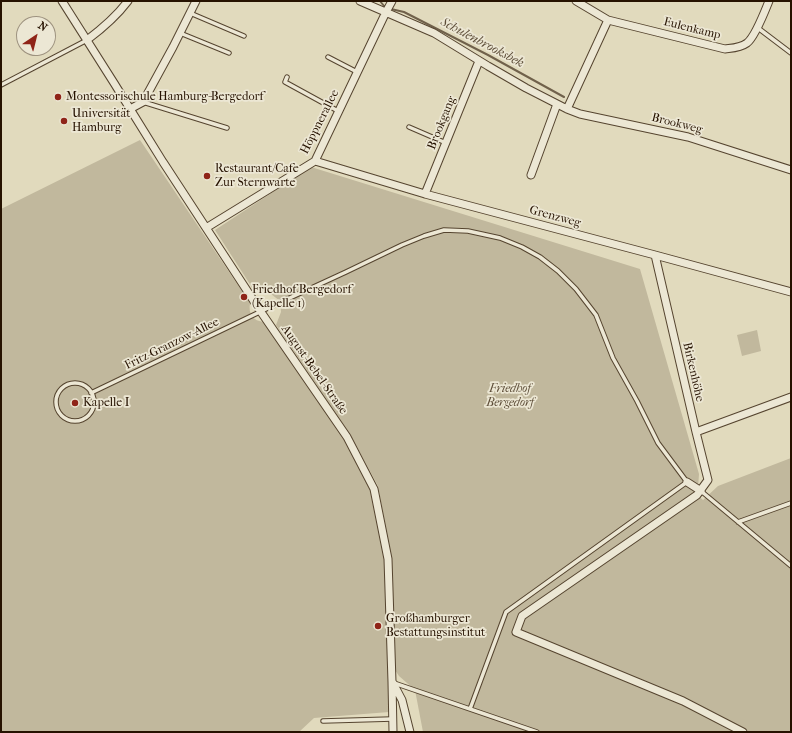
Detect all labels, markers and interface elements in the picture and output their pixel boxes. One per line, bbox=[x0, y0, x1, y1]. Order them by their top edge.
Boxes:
water label: Schulenbrooksbek bbox=[438, 14, 526, 72]
street label: Eulenkamp bbox=[662, 15, 722, 43]
north arrow bbox=[16, 16, 56, 56]
text: N bbox=[35, 19, 50, 34]
street label: Höppnerallee bbox=[298, 87, 342, 157]
place label: Montessorischule Hamburg-Bergedorf bbox=[66, 90, 264, 104]
marker: Montessorischule Hamburg-Bergedorf bbox=[53, 92, 63, 102]
street label: Brookgang bbox=[425, 94, 459, 152]
place label: Universität Hamburg bbox=[72, 107, 130, 135]
street label: Brookweg bbox=[650, 111, 704, 137]
marker: Universität Hamburg bbox=[59, 116, 69, 126]
place label: Restaurant/Cafe Zur Sternwarte bbox=[215, 162, 299, 190]
marker: Restaurant/Cafe Zur Sternwarte bbox=[202, 171, 212, 181]
street label: Grenzweg bbox=[528, 203, 582, 231]
place label: Friedhof Bergedorf (Kapelle 1) bbox=[252, 283, 351, 311]
marker: Friedhof Bergedorf (Kapelle 1) bbox=[239, 292, 249, 302]
street label: Fritz-Granzow-Allee bbox=[122, 315, 222, 373]
street label: August-Bebel-Straße bbox=[278, 323, 350, 417]
street label: Birkenhöhe bbox=[679, 341, 707, 403]
park label: Friedhof Bergedorf bbox=[486, 382, 534, 410]
place label: Kapelle I bbox=[83, 396, 130, 410]
marker: Kapelle I bbox=[70, 398, 80, 408]
place label: Großhamburger Bestattungsinstitut bbox=[386, 612, 485, 640]
marker: Großhamburger Bestattungsinstitut bbox=[373, 621, 383, 631]

